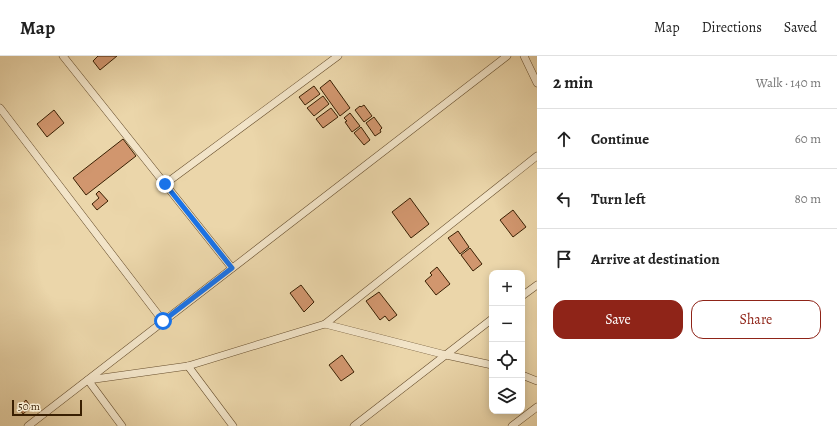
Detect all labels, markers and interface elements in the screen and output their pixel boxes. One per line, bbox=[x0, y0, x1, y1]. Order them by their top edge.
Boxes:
text: Map bbox=[20, 15, 55, 41]
text: Map bbox=[654, 18, 680, 37]
text: Directions bbox=[702, 18, 762, 37]
text: Saved bbox=[784, 18, 817, 37]
text: 2 min bbox=[553, 71, 593, 94]
text: Walk · 140 m bbox=[756, 74, 821, 91]
icon: ahead bbox=[553, 128, 575, 150]
text: Continue bbox=[591, 129, 649, 149]
text: 60 m bbox=[795, 130, 821, 147]
route end bbox=[156, 175, 174, 193]
icon: left bbox=[553, 188, 575, 210]
text: Turn left bbox=[591, 189, 646, 209]
text: 80 m bbox=[794, 190, 821, 207]
icon: arrive bbox=[553, 248, 575, 270]
text: Arrive at destination bbox=[591, 249, 720, 269]
map controls bbox=[489, 270, 525, 414]
button: + bbox=[489, 270, 525, 306]
button: Save bbox=[553, 300, 683, 339]
button: Share bbox=[691, 300, 821, 339]
button: − bbox=[489, 306, 525, 342]
route start bbox=[154, 312, 172, 330]
button: locate bbox=[489, 342, 525, 378]
button: layers bbox=[489, 378, 525, 414]
scale bar bbox=[12, 398, 82, 417]
text: 50 m bbox=[18, 399, 40, 414]

